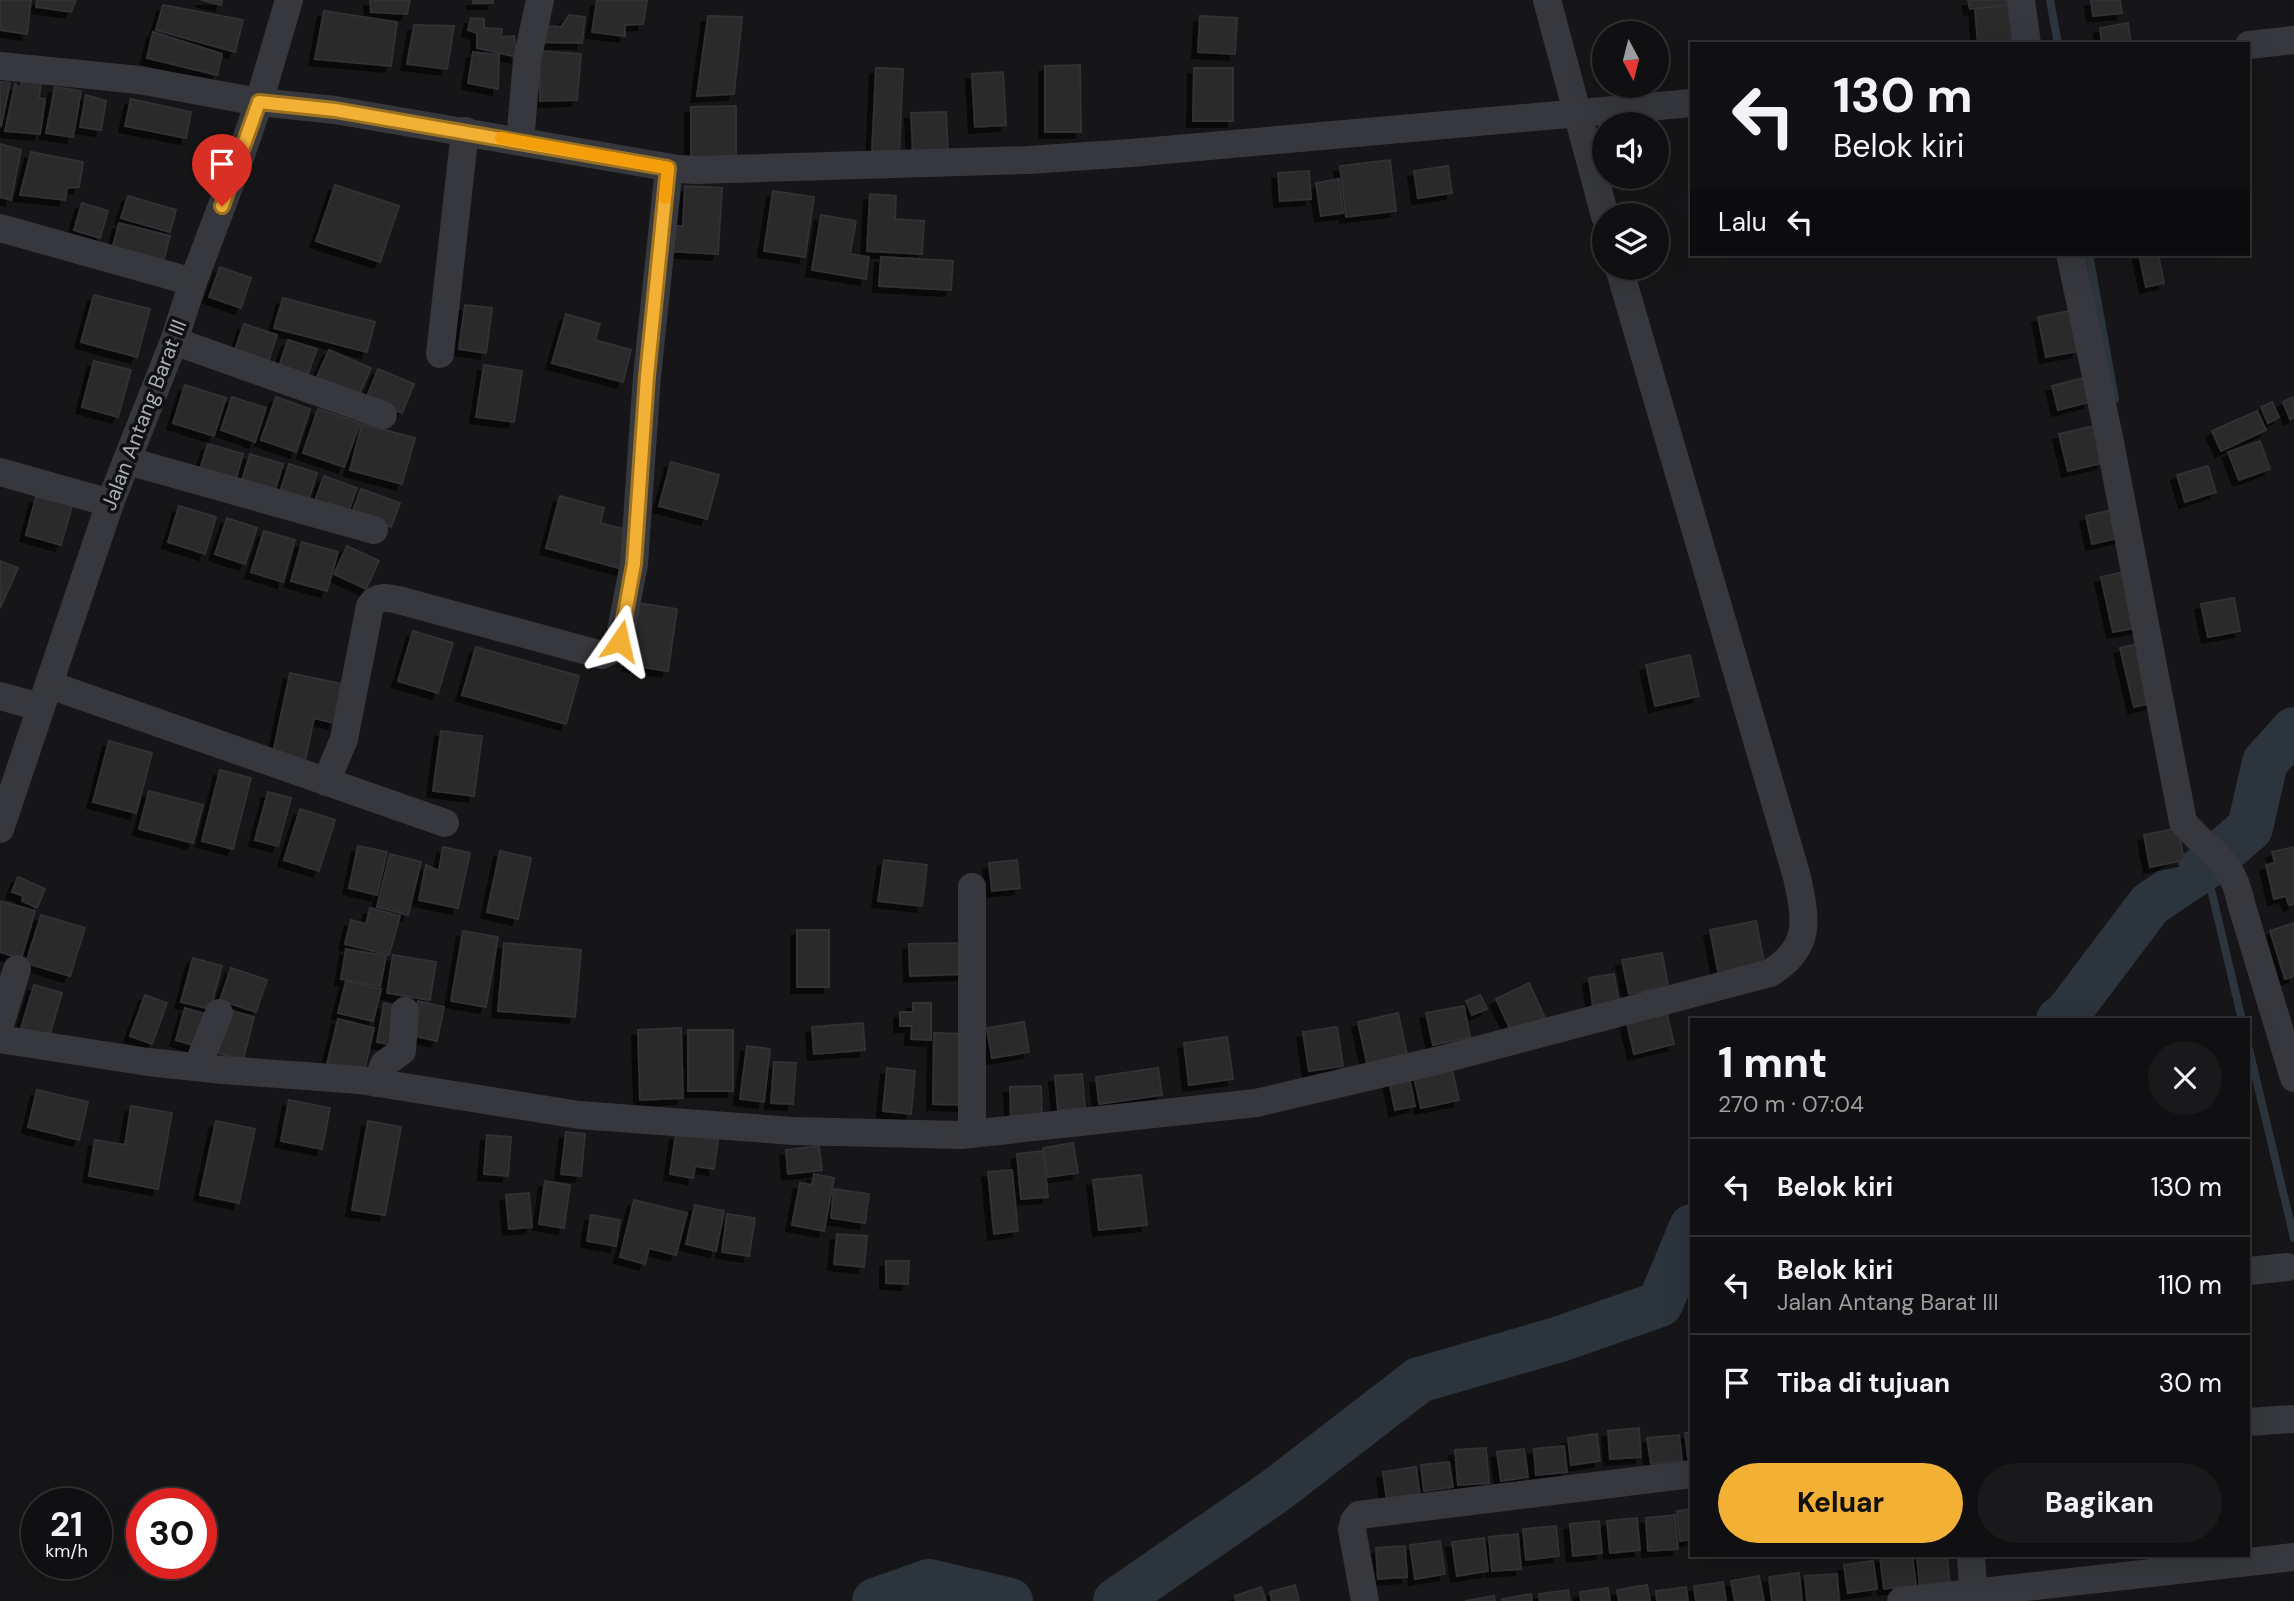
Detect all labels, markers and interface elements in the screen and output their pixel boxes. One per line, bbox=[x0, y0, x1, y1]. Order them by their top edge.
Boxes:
north arrow bbox=[1592, 21, 1670, 98]
map controls bbox=[1592, 21, 1669, 280]
text: 130 m bbox=[1833, 63, 1973, 127]
icon: left bbox=[1718, 70, 1809, 161]
button: sound bbox=[1592, 112, 1669, 189]
text: Belok kiri bbox=[1833, 125, 1965, 167]
pin bbox=[192, 134, 252, 206]
icon: arrive bbox=[203, 145, 241, 183]
button: layers bbox=[1592, 203, 1669, 280]
icon: left bbox=[1781, 203, 1819, 241]
text: Lalu bbox=[1718, 205, 1767, 239]
street label: Jalan Antang Barat III bbox=[95, 316, 193, 514]
position arrow bbox=[583, 604, 657, 678]
text: 1 mnt bbox=[1718, 1035, 1827, 1090]
button: close bbox=[2148, 1041, 2222, 1115]
text: 270 m · 07:04 bbox=[1718, 1089, 1864, 1119]
icon: left bbox=[1718, 1168, 1756, 1206]
text: Belok kiri bbox=[1777, 1170, 1893, 1204]
text: 130 m bbox=[2151, 1170, 2222, 1204]
text: Belok kiri bbox=[1777, 1253, 1893, 1287]
icon: left bbox=[1718, 1266, 1756, 1304]
text: 110 m bbox=[2158, 1268, 2222, 1302]
text: Jalan Antang Barat III bbox=[1777, 1287, 1999, 1317]
icon: arrive bbox=[1718, 1364, 1756, 1402]
text: Tiba di tujuan bbox=[1777, 1366, 1950, 1400]
text: 30 m bbox=[2159, 1366, 2222, 1400]
button: Keluar bbox=[1718, 1463, 1963, 1543]
button: Bagikan bbox=[1977, 1463, 2222, 1543]
speed limit sign: 30 bbox=[126, 1488, 217, 1579]
text: 21 bbox=[50, 1501, 83, 1547]
text: km/h bbox=[45, 1539, 88, 1563]

